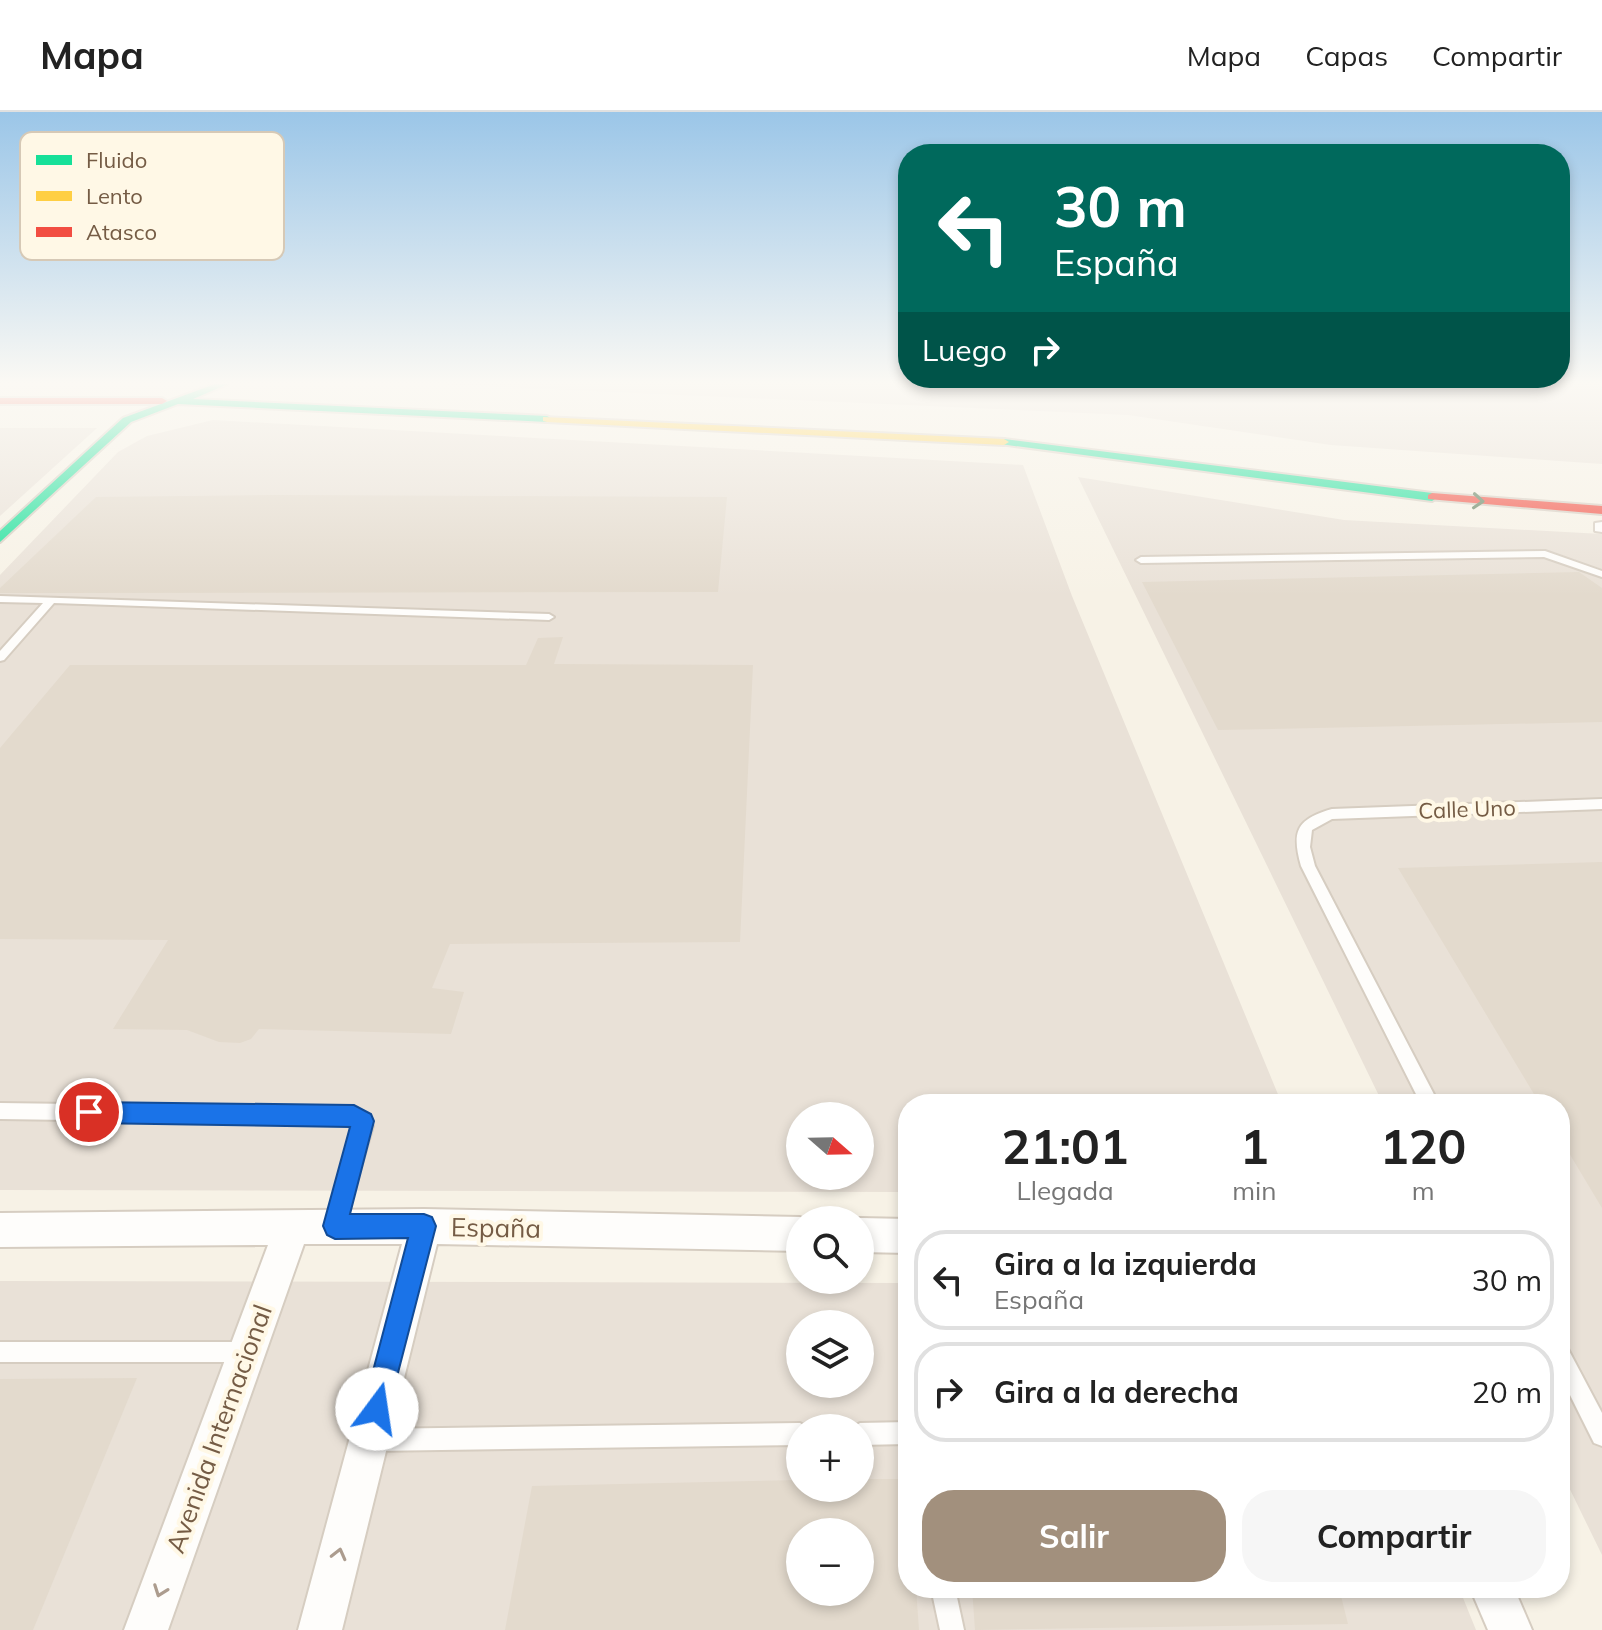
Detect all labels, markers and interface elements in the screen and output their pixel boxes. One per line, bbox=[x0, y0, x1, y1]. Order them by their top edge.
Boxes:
text: Mapa bbox=[40, 31, 144, 79]
text: Mapa bbox=[1187, 38, 1261, 73]
text: Capas bbox=[1305, 38, 1388, 73]
text: Compartir bbox=[1432, 38, 1562, 73]
legend bbox=[20, 132, 284, 260]
text: Fluido bbox=[86, 146, 147, 174]
text: 30 m bbox=[1054, 171, 1187, 241]
icon: left bbox=[922, 176, 1026, 280]
text: Lento bbox=[86, 182, 143, 210]
text: Atasco bbox=[86, 218, 157, 246]
text: España bbox=[1054, 240, 1179, 285]
icon: right bbox=[1023, 328, 1067, 372]
text: Luego bbox=[922, 331, 1007, 369]
one-way arrow bbox=[1472, 492, 1485, 509]
street label: Calle Uno bbox=[1418, 793, 1516, 825]
pin bbox=[55, 1078, 123, 1146]
icon: arrive bbox=[67, 1090, 111, 1134]
north arrow bbox=[786, 1102, 874, 1190]
map controls bbox=[786, 1102, 874, 1606]
text: 21:01 bbox=[1002, 1116, 1129, 1176]
text: 1 bbox=[1240, 1116, 1269, 1176]
text: 120 bbox=[1380, 1116, 1466, 1176]
text: Llegada bbox=[1017, 1174, 1114, 1207]
text: min bbox=[1232, 1174, 1276, 1207]
text: m bbox=[1412, 1174, 1435, 1207]
button: search bbox=[786, 1206, 874, 1294]
street label: España bbox=[451, 1210, 541, 1245]
text: Gira a la izquierda bbox=[994, 1245, 1257, 1283]
icon: left bbox=[926, 1258, 970, 1302]
text: 30 m bbox=[1472, 1261, 1542, 1299]
text: España bbox=[994, 1283, 1084, 1316]
street label: Avenida Internacional bbox=[158, 1300, 279, 1558]
button: layers bbox=[786, 1310, 874, 1398]
position arrow bbox=[335, 1367, 419, 1451]
icon: right bbox=[926, 1370, 970, 1414]
text: Gira a la derecha bbox=[994, 1373, 1239, 1411]
text: 20 m bbox=[1472, 1373, 1542, 1411]
button: + bbox=[786, 1414, 874, 1502]
button: Salir bbox=[922, 1490, 1226, 1582]
button: Compartir bbox=[1242, 1490, 1546, 1582]
button: − bbox=[786, 1518, 874, 1606]
one-way arrow bbox=[330, 1548, 347, 1562]
one-way arrow bbox=[153, 1583, 170, 1597]

